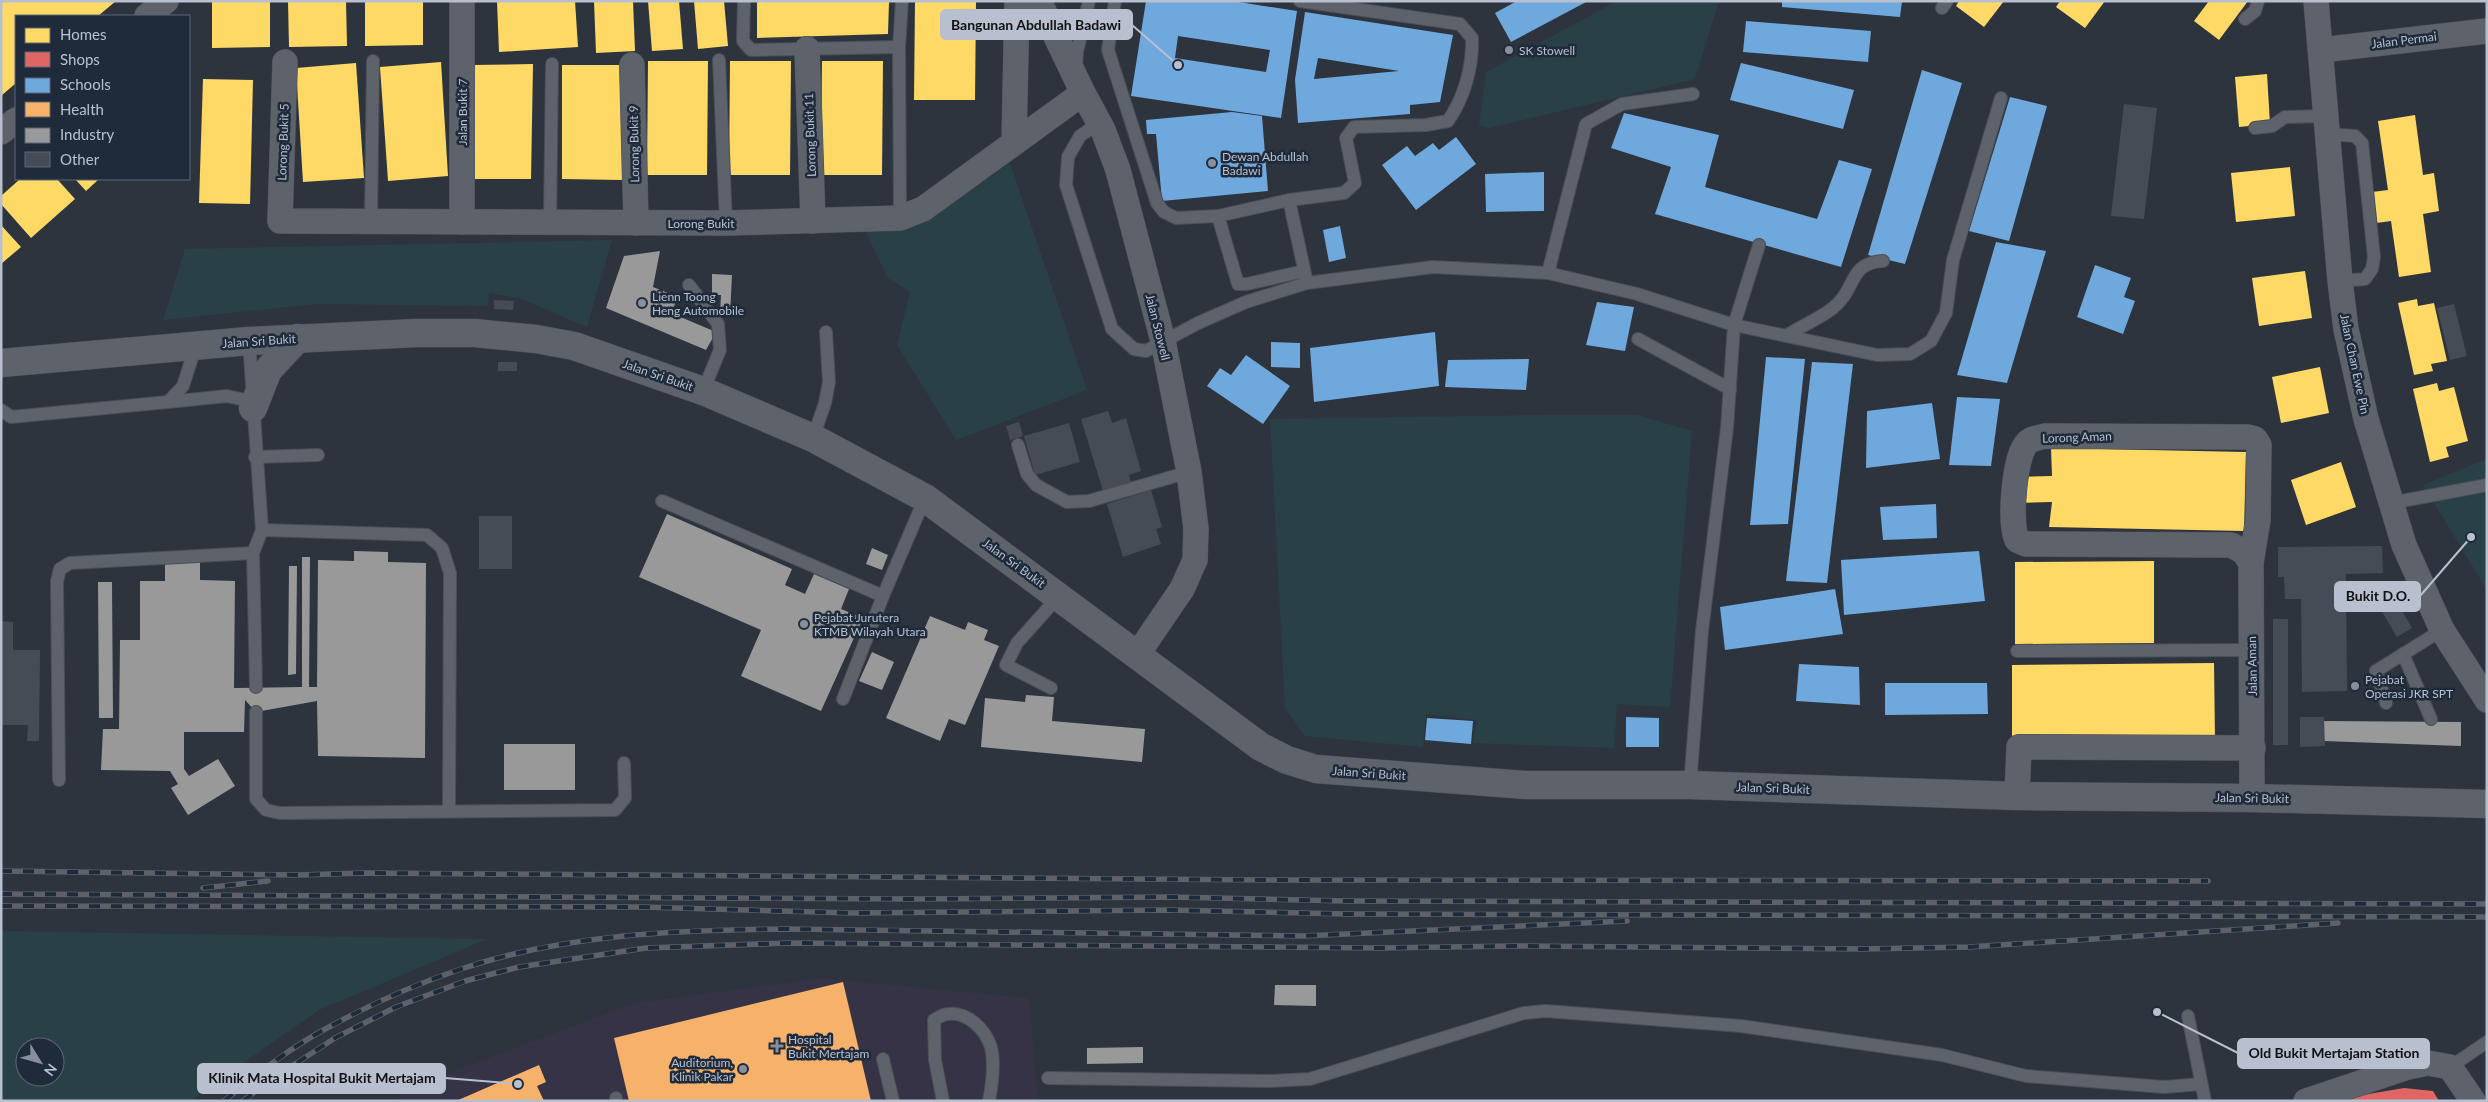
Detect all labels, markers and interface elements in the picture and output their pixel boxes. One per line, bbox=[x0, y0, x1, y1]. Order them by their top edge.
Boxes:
callout: Bangunan Abdullah Badawi bbox=[941, 10, 1132, 39]
legend bbox=[15, 15, 190, 180]
text: Bangunan Abdullah Badawi bbox=[951, 16, 1121, 33]
text: Homes bbox=[60, 25, 106, 43]
street label: Jalan Permai bbox=[2370, 29, 2438, 51]
place label: SK Stowell bbox=[1519, 43, 1575, 58]
marker: SK Stowell bbox=[1503, 44, 1515, 56]
text: Shops bbox=[60, 50, 100, 68]
text: Schools bbox=[60, 75, 111, 93]
street label: Jalan Bukit 7 bbox=[455, 78, 470, 146]
street label: Lorong Bukit 11 bbox=[801, 93, 819, 177]
text: Health bbox=[60, 100, 104, 118]
street label: Lorong Bukit 5 bbox=[274, 103, 292, 181]
street label: Lorong Bukit 9 bbox=[626, 105, 642, 183]
text: Industry bbox=[60, 125, 115, 143]
place label: Dewan Abdullah Badawi bbox=[1222, 149, 1309, 178]
text: Other bbox=[60, 150, 100, 168]
marker: Dewan Abdullah Badawi bbox=[1206, 157, 1218, 169]
street label: Lorong Bukit bbox=[667, 216, 735, 231]
place label: Lienn Toong Heng Automobile bbox=[652, 289, 744, 318]
street label: Jalan Stowell bbox=[1143, 292, 1173, 362]
marker: Lienn Toong Heng Automobile bbox=[636, 297, 648, 309]
street label: Jalan Chan Ewe Pin bbox=[2337, 313, 2373, 415]
street label: Jalan Sri Bukit bbox=[222, 331, 297, 351]
street label: Jalan Sri Bukit bbox=[621, 356, 696, 394]
street label: Lorong Aman bbox=[2042, 428, 2112, 446]
street label: Jalan Sri Bukit bbox=[980, 535, 1049, 591]
callout: Bukit D.O. bbox=[2335, 582, 2420, 611]
text: Bukit D.O. bbox=[2346, 587, 2410, 604]
place label: Pejabat Jurutera KTMB Wilayah Utara bbox=[814, 610, 926, 639]
marker: Pejabat Jurutera KTMB Wilayah Utara bbox=[798, 618, 810, 630]
street label: Jalan Aman bbox=[2244, 636, 2260, 696]
place label: Pejabat Operasi JKR SPT bbox=[2365, 672, 2453, 701]
marker: Pejabat Operasi JKR SPT bbox=[2349, 680, 2361, 692]
street label: Jalan Sri Bukit bbox=[1332, 763, 1407, 783]
street label: Jalan Sri Bukit bbox=[1736, 779, 1811, 797]
street label: Jalan Sri Bukit bbox=[2215, 790, 2290, 806]
place label: Hospital Bukit Mertajam bbox=[788, 1032, 869, 1061]
north arrow bbox=[15, 1037, 65, 1087]
marker: Hospital Bukit Mertajam bbox=[770, 1039, 784, 1053]
callout: Old Bukit Mertajam Station bbox=[2238, 1039, 2429, 1068]
text: Old Bukit Mertajam Station bbox=[2248, 1044, 2420, 1061]
place label: Auditorium, Klinik Pakar bbox=[671, 1055, 734, 1084]
text: N bbox=[41, 1061, 61, 1080]
marker: Auditorium, Klinik Pakar bbox=[737, 1063, 749, 1075]
callout: Klinik Mata Hospital Bukit Mertajam bbox=[198, 1064, 445, 1093]
text: Klinik Mata Hospital Bukit Mertajam bbox=[208, 1069, 436, 1086]

